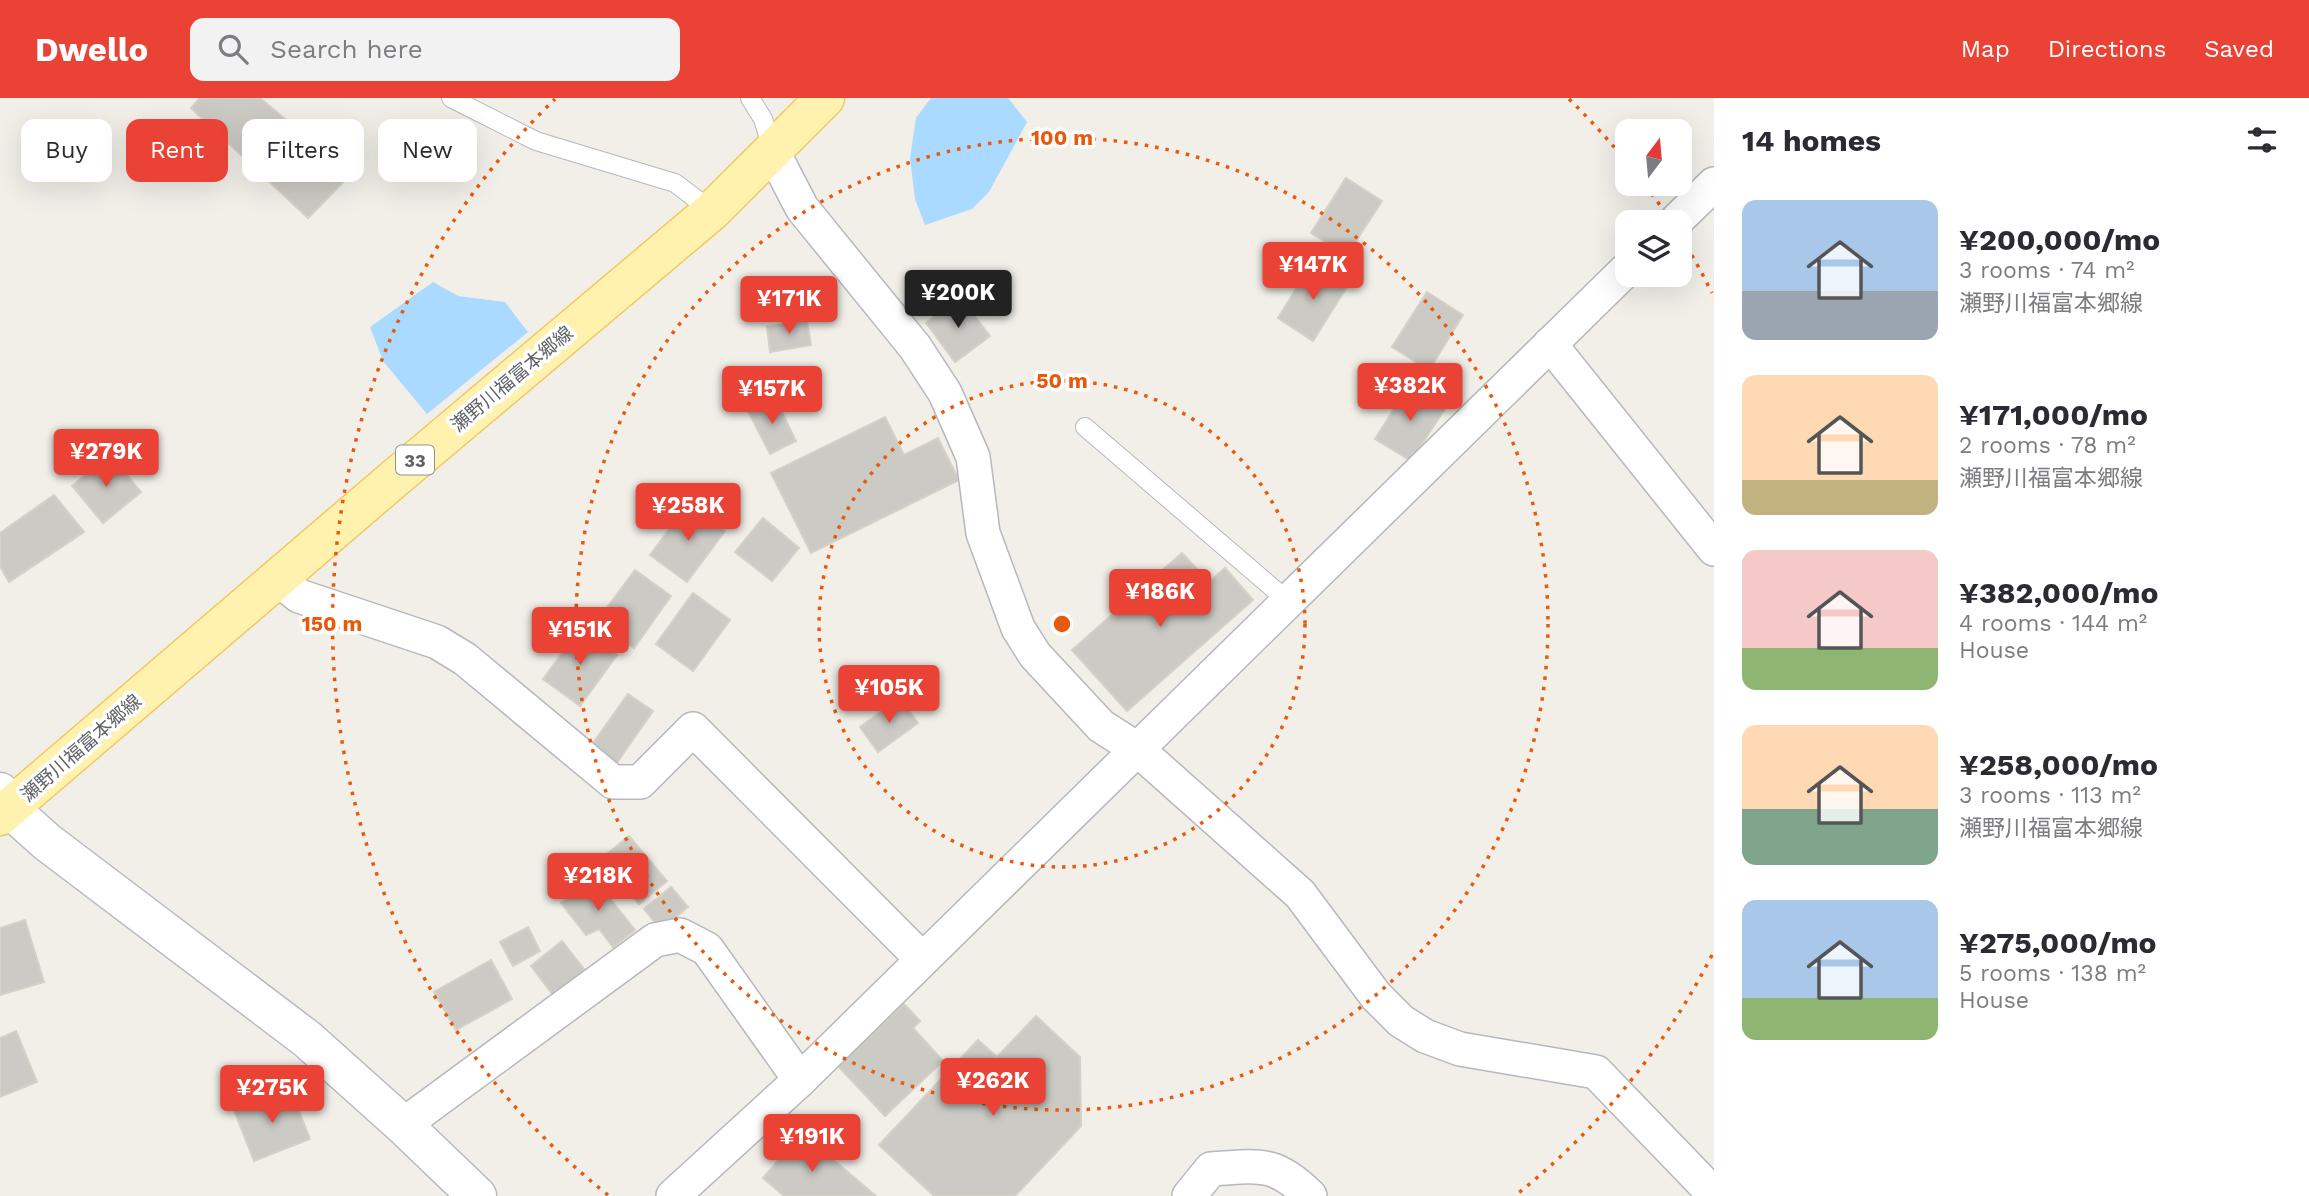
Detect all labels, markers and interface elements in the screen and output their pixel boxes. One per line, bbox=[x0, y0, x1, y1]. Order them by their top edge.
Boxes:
search box bbox=[190, 18, 680, 81]
text: Dwello bbox=[35, 30, 148, 69]
icon: search bbox=[214, 30, 252, 68]
text: Search here bbox=[270, 34, 423, 64]
text: Map bbox=[1961, 35, 2010, 63]
text: Directions bbox=[2048, 35, 2166, 63]
text: Saved bbox=[2204, 35, 2274, 63]
chip: Buy bbox=[21, 119, 112, 182]
chip: Rent bbox=[126, 119, 228, 182]
chip: Filters bbox=[242, 119, 364, 182]
chip: New bbox=[378, 119, 477, 182]
north arrow bbox=[1615, 119, 1692, 196]
map controls bbox=[1615, 119, 1692, 287]
icon: filters bbox=[2243, 121, 2281, 159]
text: 14 homes bbox=[1742, 123, 1881, 158]
text: 100 m bbox=[1031, 125, 1093, 150]
button: layers bbox=[1615, 210, 1692, 287]
text: ¥200,000/mo bbox=[1959, 222, 2160, 257]
icon: home bbox=[1798, 228, 1882, 312]
pin: ¥147K bbox=[1264, 242, 1362, 302]
text: ¥147K bbox=[1279, 251, 1347, 278]
text: 3 rooms · 74 m² bbox=[1959, 257, 2134, 284]
pin: ¥200K bbox=[909, 271, 1007, 330]
pin: ¥171K bbox=[740, 276, 838, 336]
text: ¥200K bbox=[921, 279, 995, 306]
text: ¥171K bbox=[756, 285, 822, 312]
text: 瀬野川福富本郷線 bbox=[1959, 290, 2143, 317]
street label: 瀬野川福富本郷線 bbox=[446, 321, 578, 437]
pin: ¥382K bbox=[1361, 364, 1459, 423]
pin: ¥157K bbox=[723, 366, 821, 426]
text: 50 m bbox=[1036, 368, 1088, 393]
text: ¥382K bbox=[1373, 372, 1447, 399]
text: ¥157K bbox=[738, 375, 806, 402]
text: ¥171,000/mo bbox=[1959, 397, 2148, 432]
icon: home bbox=[1798, 403, 1882, 487]
pin: ¥279K bbox=[57, 430, 155, 489]
text: 2 rooms · 78 m² bbox=[1959, 432, 2136, 459]
text: ¥279K bbox=[70, 438, 142, 465]
road number: 33 bbox=[396, 446, 434, 474]
text: 瀬野川福富本郷線 bbox=[1959, 465, 2143, 492]
pin: ¥258K bbox=[639, 484, 737, 543]
text: ¥258K bbox=[652, 492, 724, 519]
pin: ¥186K bbox=[1111, 570, 1209, 629]
text: ¥382,000/mo bbox=[1959, 575, 2158, 610]
text: ¥186K bbox=[1125, 578, 1195, 605]
icon: home bbox=[1798, 578, 1882, 662]
pin: ¥151K bbox=[531, 608, 629, 667]
text: 4 rooms · 144 m² bbox=[1959, 610, 2147, 637]
text: 150 m bbox=[302, 611, 362, 636]
centre of rings bbox=[1050, 612, 1074, 636]
text: ¥151K bbox=[548, 616, 612, 643]
text: House bbox=[1959, 637, 2029, 664]
pin: ¥105K bbox=[840, 666, 938, 725]
text: ¥105K bbox=[854, 674, 924, 701]
street label: 瀬野川福富本郷線 bbox=[16, 689, 146, 807]
text: ¥258,000/mo bbox=[1959, 747, 2158, 782]
icon: home bbox=[1798, 753, 1882, 837]
text: 3 rooms · 113 m² bbox=[1959, 782, 2141, 809]
text: 瀬野川福富本郷線 bbox=[1959, 815, 2143, 842]
pin: ¥218K bbox=[549, 854, 647, 913]
text: ¥218K bbox=[563, 862, 633, 889]
text: ¥275,000/mo bbox=[1959, 925, 2157, 960]
icon: home bbox=[1798, 928, 1882, 1012]
text: 5 rooms · 138 m² bbox=[1959, 960, 2146, 987]
text: House bbox=[1959, 987, 2029, 1014]
pin: ¥262K bbox=[944, 1058, 1042, 1118]
pin: ¥275K bbox=[223, 1066, 321, 1125]
text: ¥262K bbox=[957, 1067, 1029, 1094]
text: ¥275K bbox=[236, 1074, 308, 1101]
pin: ¥191K bbox=[763, 1114, 861, 1174]
text: ¥191K bbox=[779, 1123, 845, 1150]

